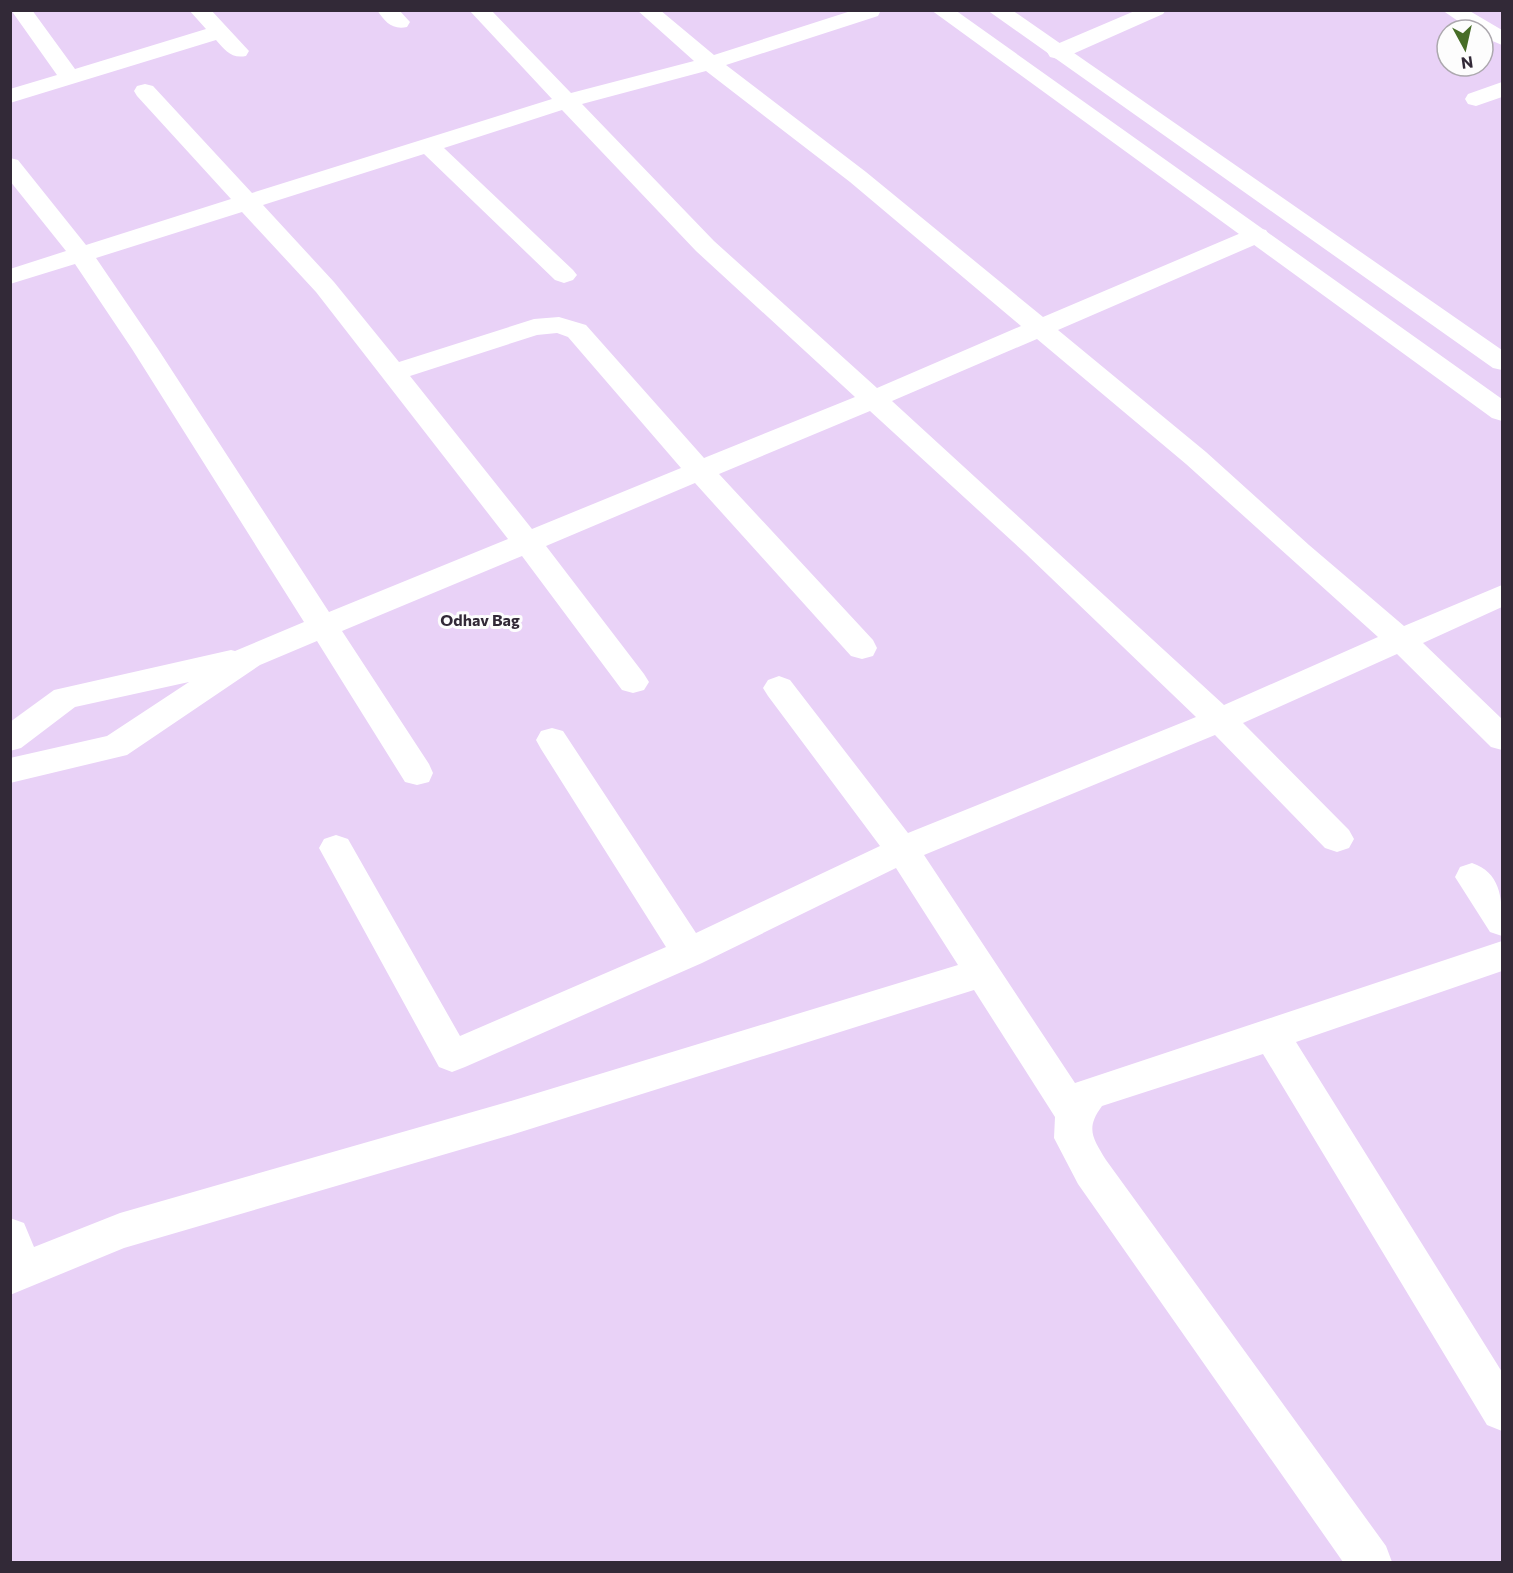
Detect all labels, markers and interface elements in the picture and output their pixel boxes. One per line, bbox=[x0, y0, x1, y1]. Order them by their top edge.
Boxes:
north arrow bbox=[1435, 18, 1495, 78]
text: N bbox=[1460, 53, 1474, 74]
district label: Odhav Bag bbox=[440, 610, 520, 629]

